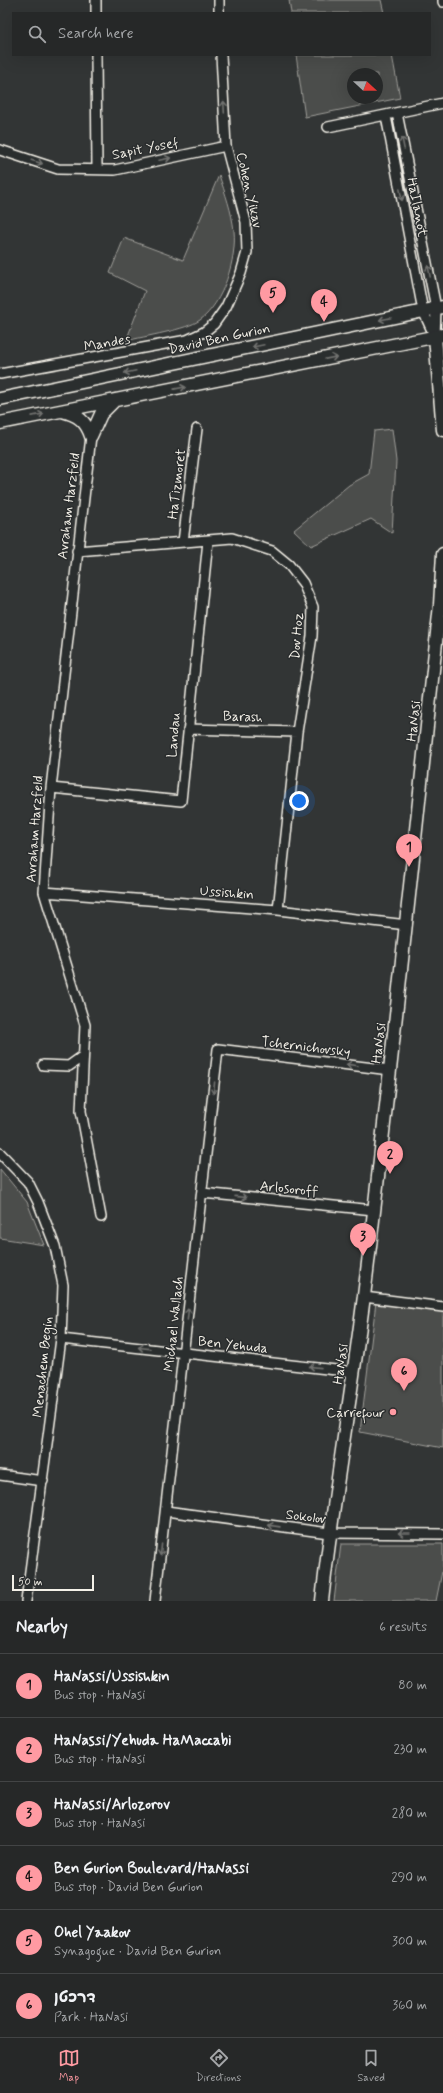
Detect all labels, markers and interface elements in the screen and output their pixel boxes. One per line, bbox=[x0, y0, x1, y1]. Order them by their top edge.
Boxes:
search box bbox=[12, 12, 431, 56]
icon: search bbox=[26, 23, 48, 45]
text: Search here bbox=[58, 24, 134, 44]
north arrow bbox=[347, 68, 383, 104]
one-way arrow bbox=[220, 101, 227, 114]
street label: Sapit Yosef bbox=[111, 134, 180, 164]
one-way arrow bbox=[399, 137, 407, 150]
street label: Cohen Yikav bbox=[232, 151, 267, 230]
one-way arrow bbox=[158, 154, 171, 162]
one-way arrow bbox=[31, 158, 43, 166]
street label: HaIlanot bbox=[402, 176, 432, 239]
one-way arrow bbox=[397, 188, 405, 201]
one-way arrow bbox=[424, 265, 432, 278]
pin: 5 bbox=[260, 280, 286, 313]
pin: 4 bbox=[311, 289, 337, 322]
one-way arrow bbox=[379, 316, 392, 324]
street label: David Ben Gurion bbox=[167, 319, 272, 359]
street label: Mandes bbox=[82, 330, 132, 356]
one-way arrow bbox=[252, 342, 265, 350]
one-way arrow bbox=[324, 354, 337, 362]
one-way arrow bbox=[124, 368, 137, 376]
one-way arrow bbox=[173, 383, 186, 391]
one-way arrow bbox=[31, 411, 44, 419]
street label: HaTizmoret bbox=[164, 448, 190, 520]
street label: Avraham Harzfeld bbox=[54, 452, 84, 560]
street label: Dov Hoz bbox=[286, 611, 308, 660]
street label: HaNasi bbox=[403, 700, 425, 743]
street label: Barash bbox=[223, 707, 264, 727]
street label: Landau bbox=[163, 711, 185, 759]
street label: Avraham Harzfeld bbox=[22, 775, 48, 883]
your location bbox=[289, 791, 309, 811]
pin: 1 bbox=[396, 834, 422, 867]
street label: Ussishkin bbox=[199, 882, 255, 904]
street label: HaNasi bbox=[368, 1022, 390, 1065]
street label: Tchernichovsky bbox=[260, 1033, 352, 1061]
one-way arrow bbox=[345, 1062, 358, 1069]
one-way arrow bbox=[210, 1081, 217, 1094]
pin: 2 bbox=[377, 1141, 403, 1174]
street label: Arlosoroff bbox=[259, 1177, 319, 1201]
one-way arrow bbox=[234, 1193, 247, 1201]
pin: 3 bbox=[350, 1223, 376, 1256]
street label: Michael Wallach bbox=[160, 1275, 188, 1373]
one-way arrow bbox=[184, 1308, 192, 1321]
street label: Menachem Begin bbox=[29, 1316, 58, 1419]
street label: Ben Yehuda bbox=[197, 1332, 269, 1358]
street label: HaNasi bbox=[329, 1343, 353, 1386]
one-way arrow bbox=[138, 1344, 151, 1352]
pin: 6 bbox=[391, 1358, 417, 1391]
one-way arrow bbox=[309, 1364, 322, 1371]
place label: Carrefour bbox=[326, 1404, 385, 1424]
marker: Carrefour bbox=[388, 1407, 398, 1417]
street label: Sokolov bbox=[285, 1506, 327, 1528]
one-way arrow bbox=[268, 1522, 281, 1530]
one-way arrow bbox=[398, 1530, 411, 1537]
one-way arrow bbox=[158, 1543, 165, 1556]
scale bar bbox=[12, 1573, 94, 1592]
text: 50 m bbox=[18, 1575, 43, 1589]
text: Nearby bbox=[16, 1616, 68, 1638]
text: 6 results bbox=[379, 1619, 427, 1636]
text: HaNassi/Ussishkin bbox=[54, 1667, 170, 1687]
text: 1 bbox=[26, 1677, 32, 1694]
text: 80 m bbox=[398, 1677, 427, 1694]
text: Bus stop · HaNasi bbox=[54, 1687, 145, 1704]
text: HaNassi/Yehuda HaMaccabi bbox=[54, 1731, 232, 1751]
text: 2 bbox=[26, 1741, 32, 1758]
text: 230 m bbox=[393, 1741, 427, 1758]
text: Bus stop · HaNasi bbox=[54, 1751, 145, 1768]
text: HaNassi/Arlozorov bbox=[54, 1795, 170, 1815]
text: 3 bbox=[26, 1805, 32, 1822]
text: 280 m bbox=[392, 1805, 427, 1822]
text: Bus stop · HaNasi bbox=[54, 1815, 145, 1832]
text: Ben Gurion Boulevard/HaNassi bbox=[54, 1859, 249, 1879]
text: 4 bbox=[25, 1869, 33, 1886]
text: 290 m bbox=[391, 1869, 427, 1886]
text: Bus stop · David Ben Gurion bbox=[54, 1879, 203, 1896]
text: Ohel Yaakov bbox=[54, 1923, 130, 1943]
text: 5 bbox=[25, 1933, 33, 1950]
text: 300 m bbox=[392, 1933, 427, 1950]
text: Synagogue · David Ben Gurion bbox=[54, 1943, 221, 1960]
text: דרכטן bbox=[54, 1988, 96, 2008]
text: 6 bbox=[26, 1997, 32, 2014]
text: 360 m bbox=[392, 1997, 427, 2014]
text: Park · HaNasi bbox=[54, 2009, 128, 2026]
tab: Map bbox=[58, 2047, 80, 2085]
tab: Directions bbox=[196, 2047, 241, 2085]
tab: Saved bbox=[357, 2047, 385, 2085]

